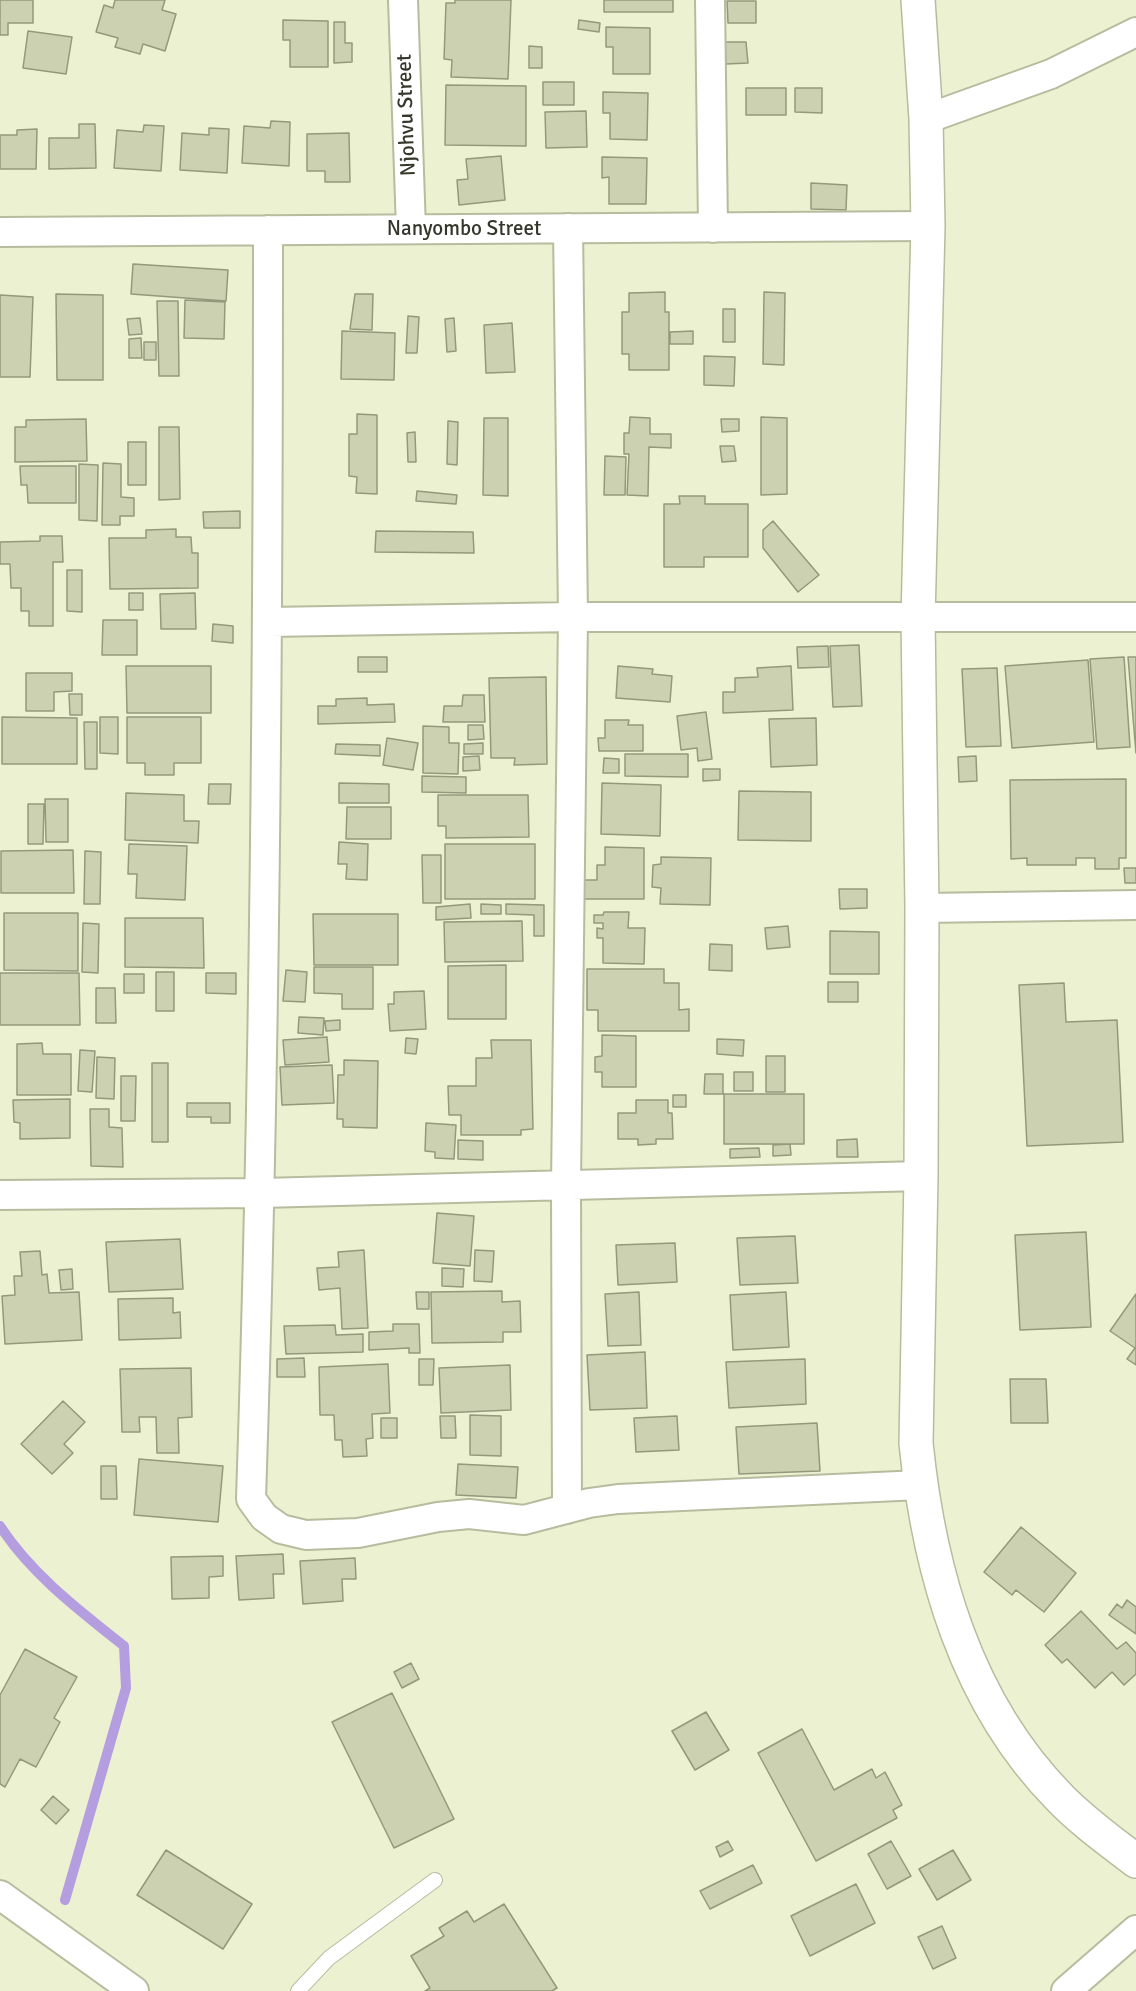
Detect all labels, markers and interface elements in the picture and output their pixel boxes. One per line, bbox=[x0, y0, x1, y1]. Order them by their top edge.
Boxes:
street label: Njohvu Street bbox=[392, 53, 422, 177]
street label: Nanyombo Street bbox=[387, 216, 541, 242]

